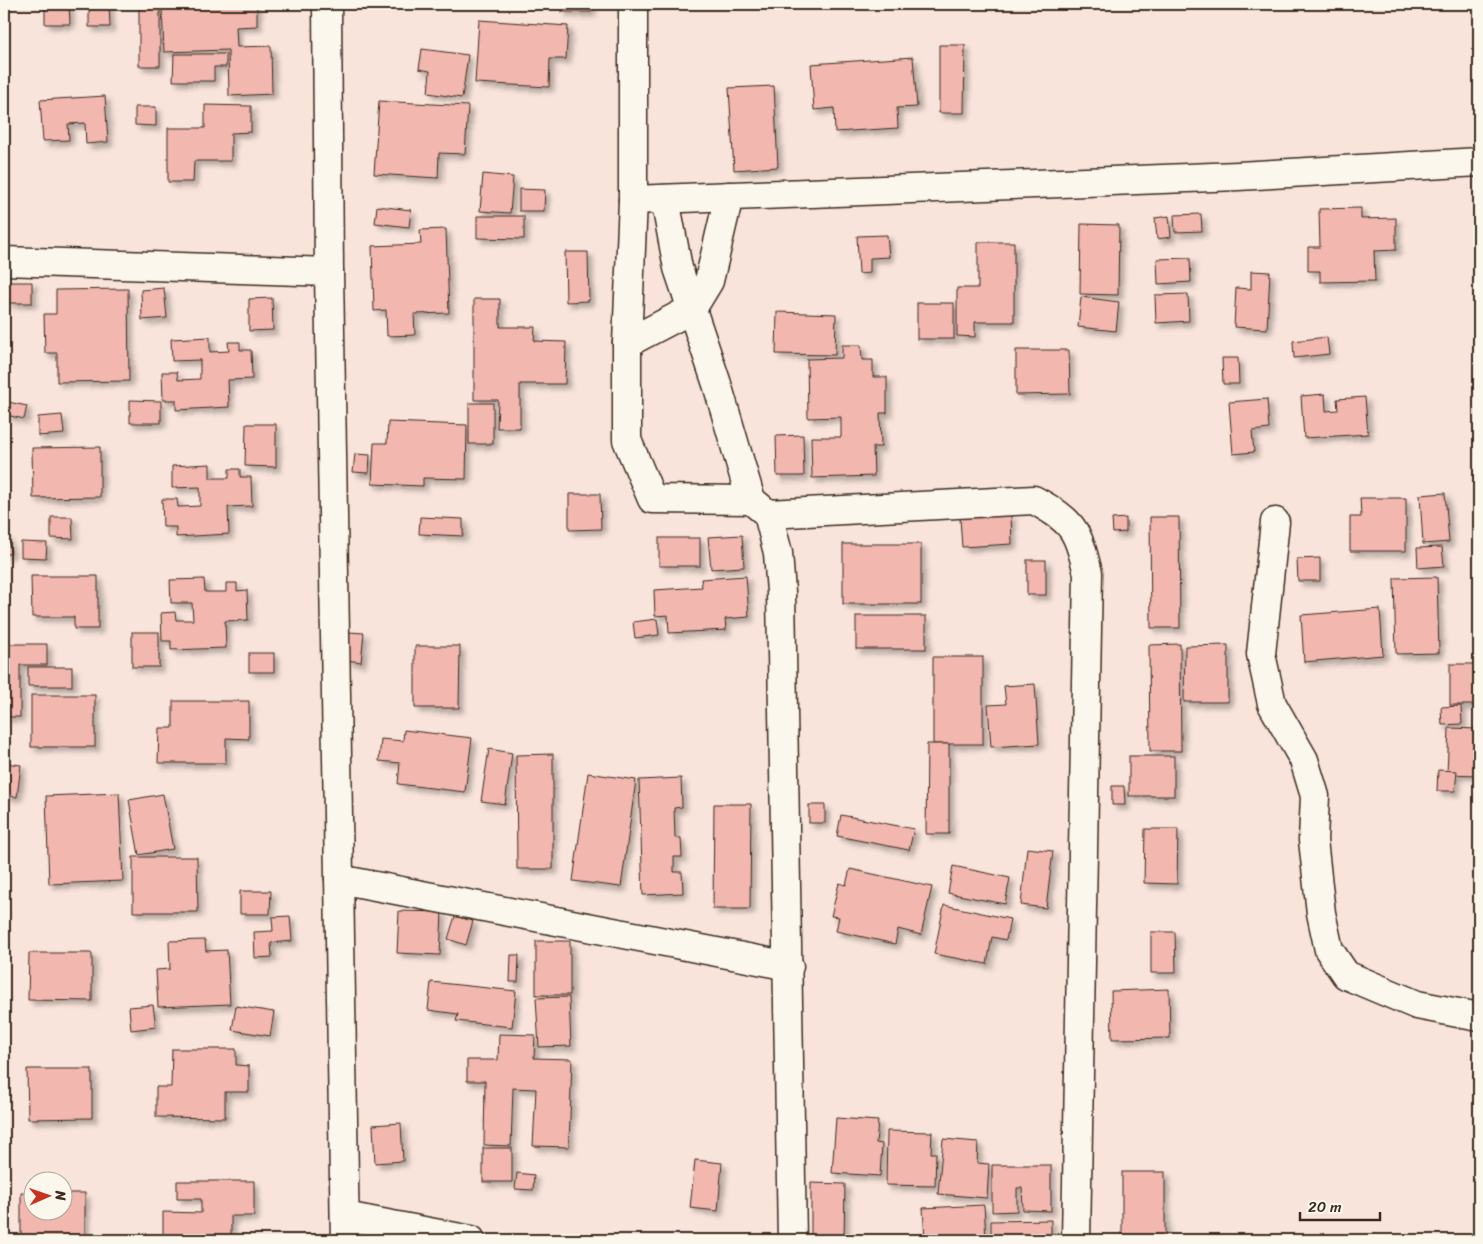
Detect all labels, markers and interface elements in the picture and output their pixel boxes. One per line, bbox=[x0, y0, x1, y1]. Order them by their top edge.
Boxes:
north arrow bbox=[22, 1172, 72, 1222]
text: N bbox=[48, 1189, 73, 1201]
scale bar bbox=[1300, 1189, 1380, 1221]
text: 20 m bbox=[1308, 1194, 1342, 1220]

